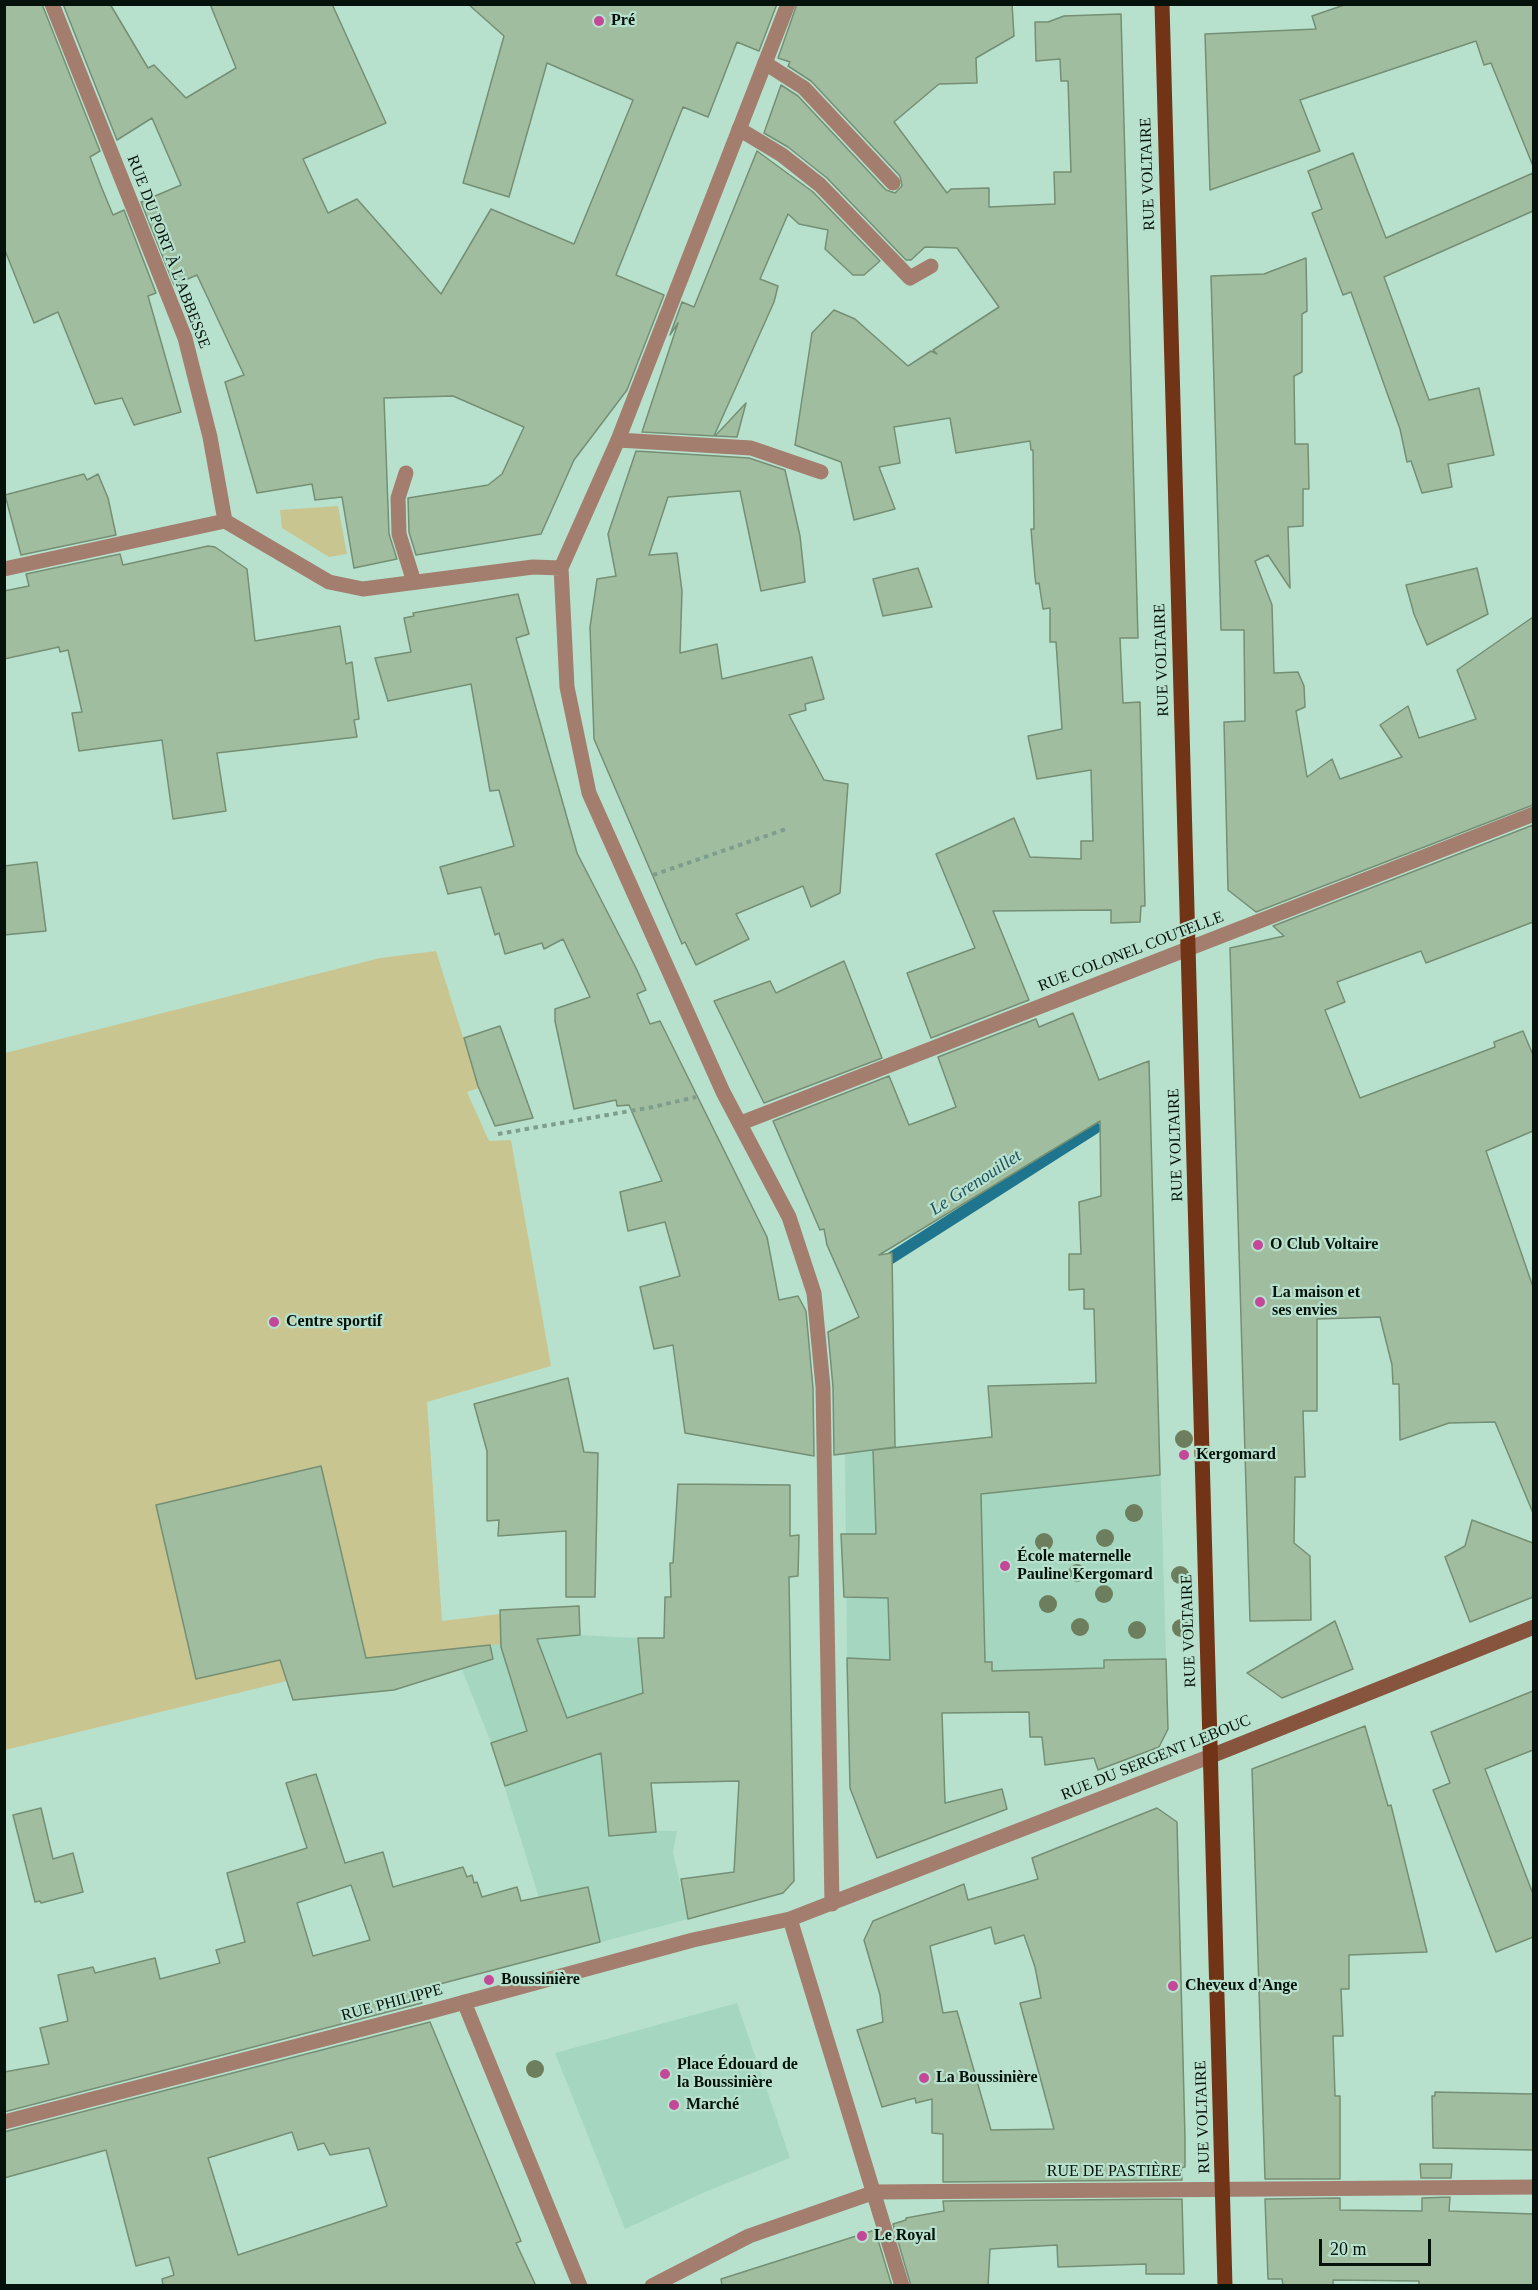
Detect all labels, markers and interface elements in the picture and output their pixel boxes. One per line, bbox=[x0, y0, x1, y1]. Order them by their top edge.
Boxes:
place label: Pré bbox=[611, 11, 635, 31]
marker: Pré bbox=[592, 14, 606, 28]
street label: RUE VOLTAIRE bbox=[1136, 117, 1160, 231]
street label: RUE DU PORT À L'ABBESSE bbox=[122, 153, 214, 351]
street label: RUE VOLTAIRE bbox=[1150, 603, 1174, 717]
street label: RUE COLONEL COUTELLE bbox=[1035, 908, 1227, 996]
street label: RUE VOLTAIRE bbox=[1164, 1088, 1188, 1202]
water label: Le Grenouillet bbox=[926, 1145, 1026, 1221]
place label: O Club Voltaire bbox=[1270, 1235, 1378, 1255]
marker: O Club Voltaire bbox=[1251, 1238, 1265, 1252]
place label: La maison et ses envies bbox=[1272, 1283, 1360, 1321]
marker: La maison et ses envies bbox=[1253, 1295, 1267, 1309]
place label: Centre sportif bbox=[286, 1312, 382, 1332]
marker: Centre sportif bbox=[267, 1315, 281, 1329]
place label: Kergomard bbox=[1196, 1445, 1276, 1465]
marker: Kergomard bbox=[1177, 1448, 1191, 1462]
place label: École maternelle Pauline Kergomard bbox=[1017, 1547, 1153, 1585]
marker: École maternelle Pauline Kergomard bbox=[998, 1559, 1012, 1573]
street label: RUE VOLTAIRE bbox=[1177, 1574, 1201, 1688]
street label: RUE DU SERGENT LEBOUC bbox=[1058, 1711, 1254, 1805]
place label: Boussinière bbox=[501, 1970, 580, 1990]
marker: Boussinière bbox=[482, 1973, 496, 1987]
place label: Cheveux d'Ange bbox=[1185, 1976, 1297, 1996]
marker: Cheveux d'Ange bbox=[1166, 1979, 1180, 1993]
street label: RUE PHILIPPE bbox=[339, 1980, 445, 2026]
place label: Place Édouard de la Boussinière bbox=[677, 2055, 798, 2093]
street label: RUE VOLTAIRE bbox=[1191, 2060, 1215, 2174]
marker: Place Édouard de la Boussinière bbox=[658, 2067, 672, 2081]
place label: La Boussinière bbox=[936, 2068, 1038, 2088]
marker: La Boussinière bbox=[917, 2071, 931, 2085]
place label: Marché bbox=[686, 2095, 739, 2115]
marker: Marché bbox=[667, 2098, 681, 2112]
street label: RUE DE PASTIÈRE bbox=[1047, 2162, 1181, 2182]
place label: Le Royal bbox=[874, 2226, 936, 2246]
scale bar bbox=[1322, 2227, 1434, 2265]
marker: Le Royal bbox=[855, 2229, 869, 2243]
text: 20 m bbox=[1330, 2239, 1367, 2259]

